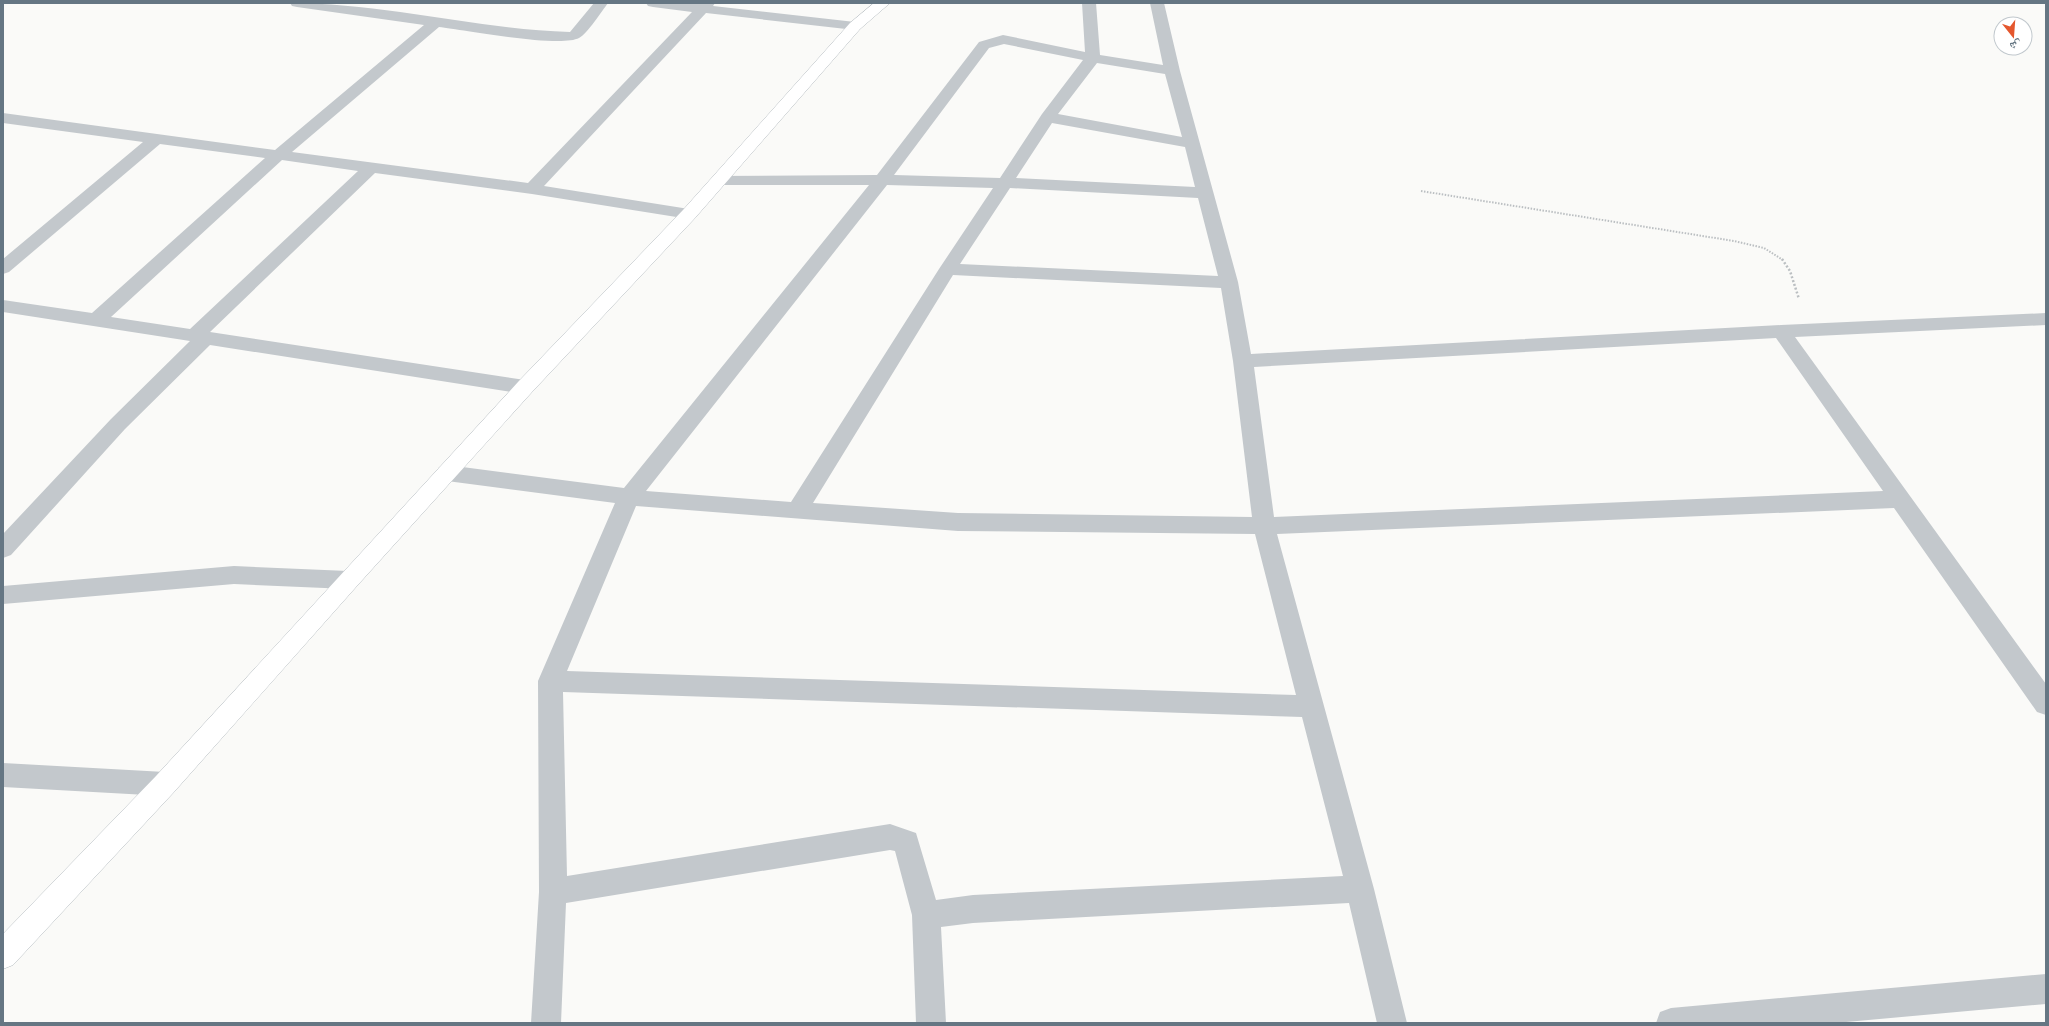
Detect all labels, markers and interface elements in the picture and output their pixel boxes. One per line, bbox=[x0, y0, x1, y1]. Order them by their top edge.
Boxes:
north arrow bbox=[1993, 16, 2033, 56]
text: ش bbox=[2008, 36, 2023, 53]

